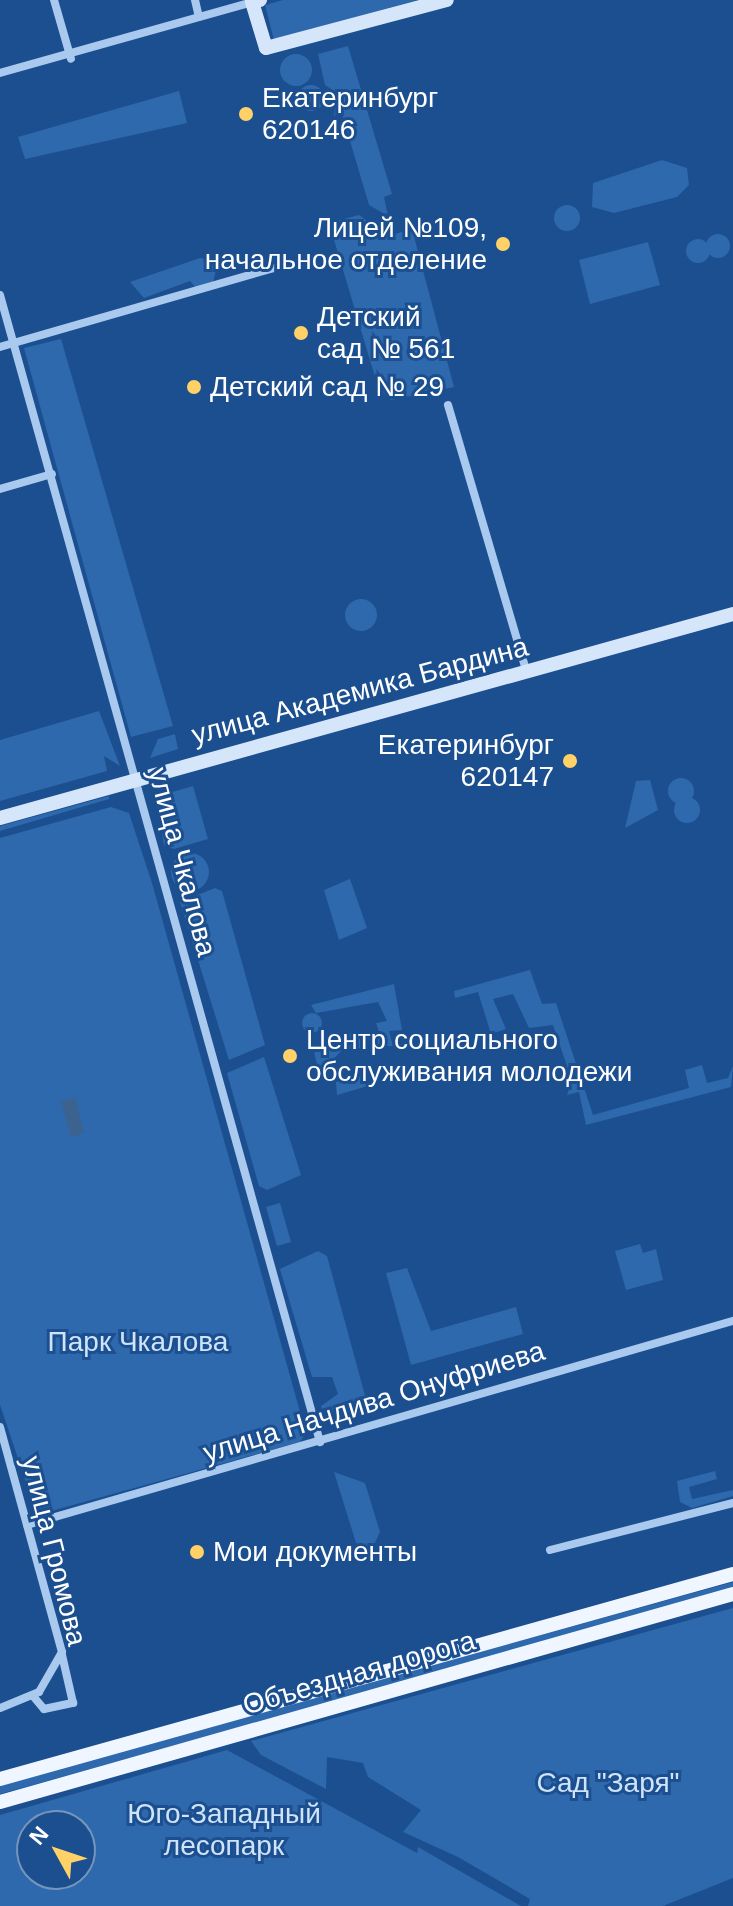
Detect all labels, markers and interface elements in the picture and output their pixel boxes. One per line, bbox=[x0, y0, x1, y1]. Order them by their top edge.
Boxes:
place label: Екатеринбург 620146 bbox=[262, 81, 438, 147]
marker: Екатеринбург 620146 bbox=[237, 105, 255, 123]
place label: Лицей №109, начальное отделение bbox=[205, 211, 487, 277]
marker: Лицей №109, начальное отделение bbox=[494, 235, 512, 253]
place label: Детский сад № 561 bbox=[317, 300, 455, 366]
marker: Детский сад № 561 bbox=[292, 324, 310, 342]
place label: Детский сад № 29 bbox=[210, 370, 444, 404]
marker: Детский сад № 29 bbox=[185, 378, 203, 396]
street label: улица Академика Бардина bbox=[188, 630, 532, 752]
place label: Екатеринбург 620147 bbox=[378, 728, 554, 794]
marker: Екатеринбург 620147 bbox=[561, 752, 579, 770]
street label: улица Чкалова bbox=[141, 764, 223, 960]
place label: Центр социального обслуживания молодежи bbox=[306, 1023, 632, 1089]
marker: Центр социального обслуживания молодежи bbox=[281, 1047, 299, 1065]
park label: Парк Чкалова bbox=[48, 1325, 228, 1359]
street label: улица Начдива Онуфриева bbox=[199, 1334, 549, 1470]
street label: улица Громова bbox=[14, 1453, 94, 1649]
place label: Мои документы bbox=[213, 1535, 417, 1569]
marker: Мои документы bbox=[188, 1543, 206, 1561]
street label: Объездная дорога bbox=[239, 1624, 479, 1722]
park label: Сад "Заря" bbox=[536, 1766, 680, 1800]
park label: Юго-Западный лесопарк bbox=[127, 1797, 321, 1863]
north arrow bbox=[16, 1810, 96, 1890]
text: N bbox=[24, 1821, 53, 1850]

